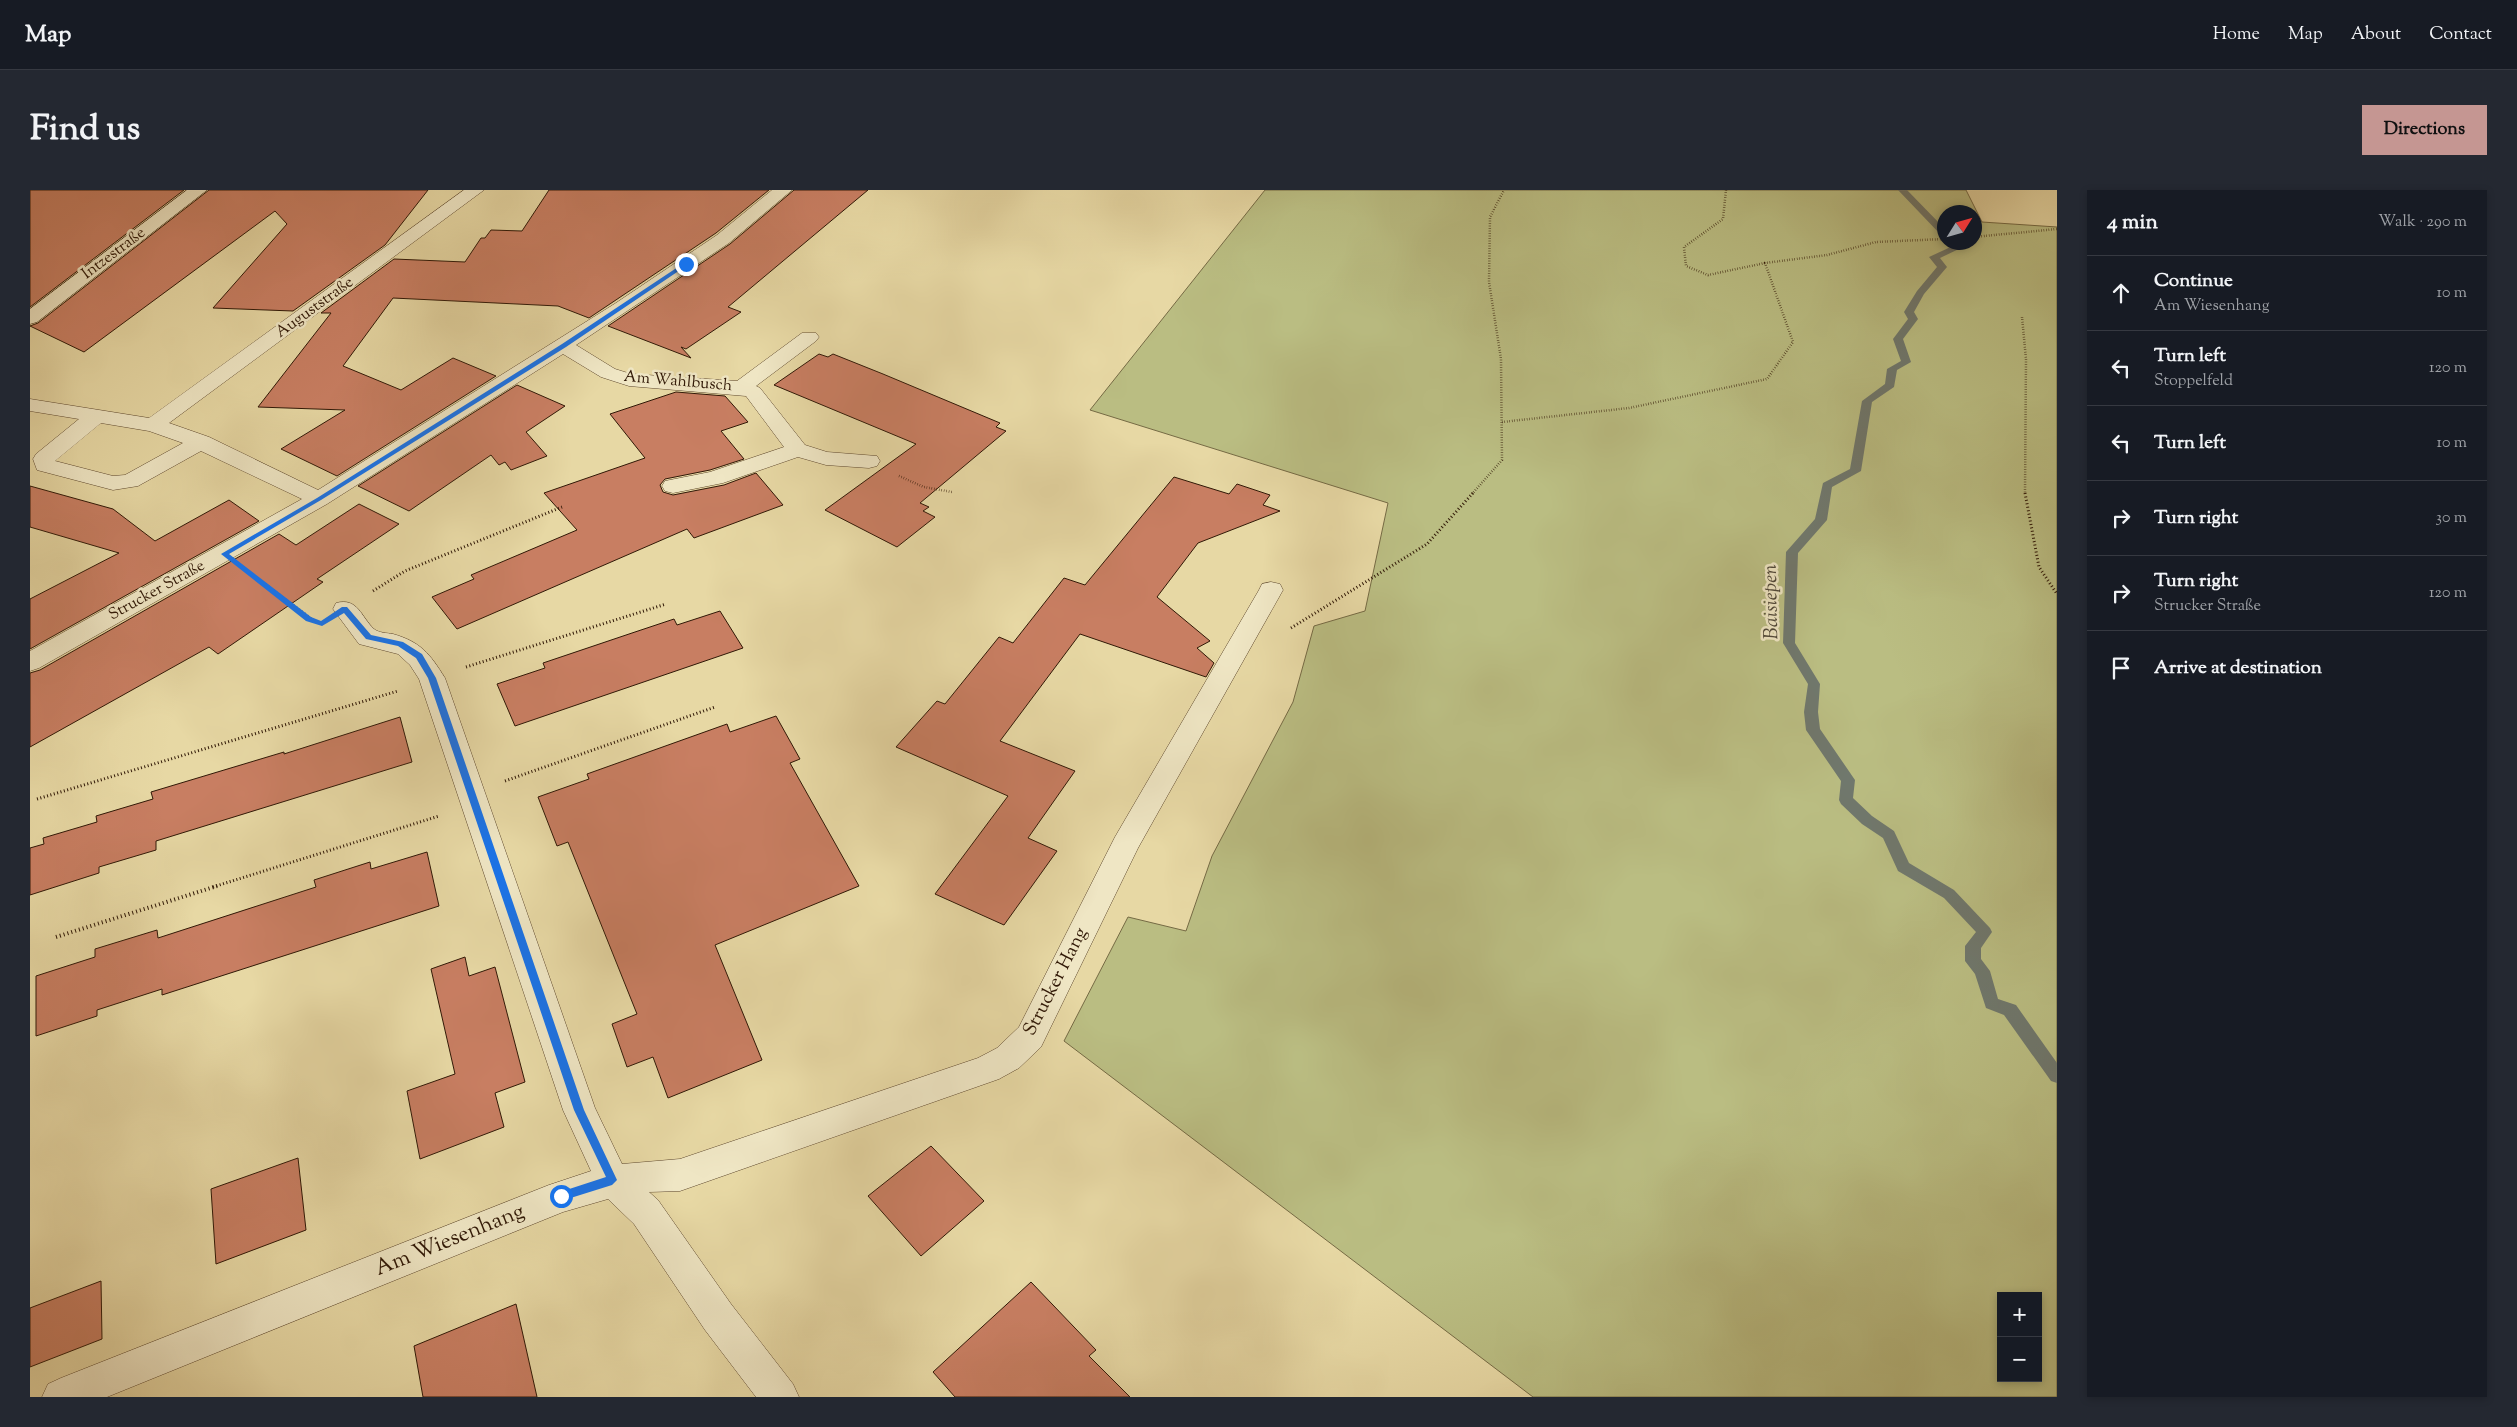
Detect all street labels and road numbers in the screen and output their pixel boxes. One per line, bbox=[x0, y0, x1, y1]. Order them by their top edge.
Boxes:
street label: Intzestraße bbox=[77, 222, 151, 286]
street label: Auguststraße bbox=[271, 272, 359, 344]
street label: Am Wahlbusch bbox=[623, 366, 734, 398]
street label: Strucker Straße bbox=[105, 555, 209, 627]
street label: Strucker Hang bbox=[1017, 923, 1095, 1041]
street label: Am Wiesenhang bbox=[370, 1196, 530, 1286]

